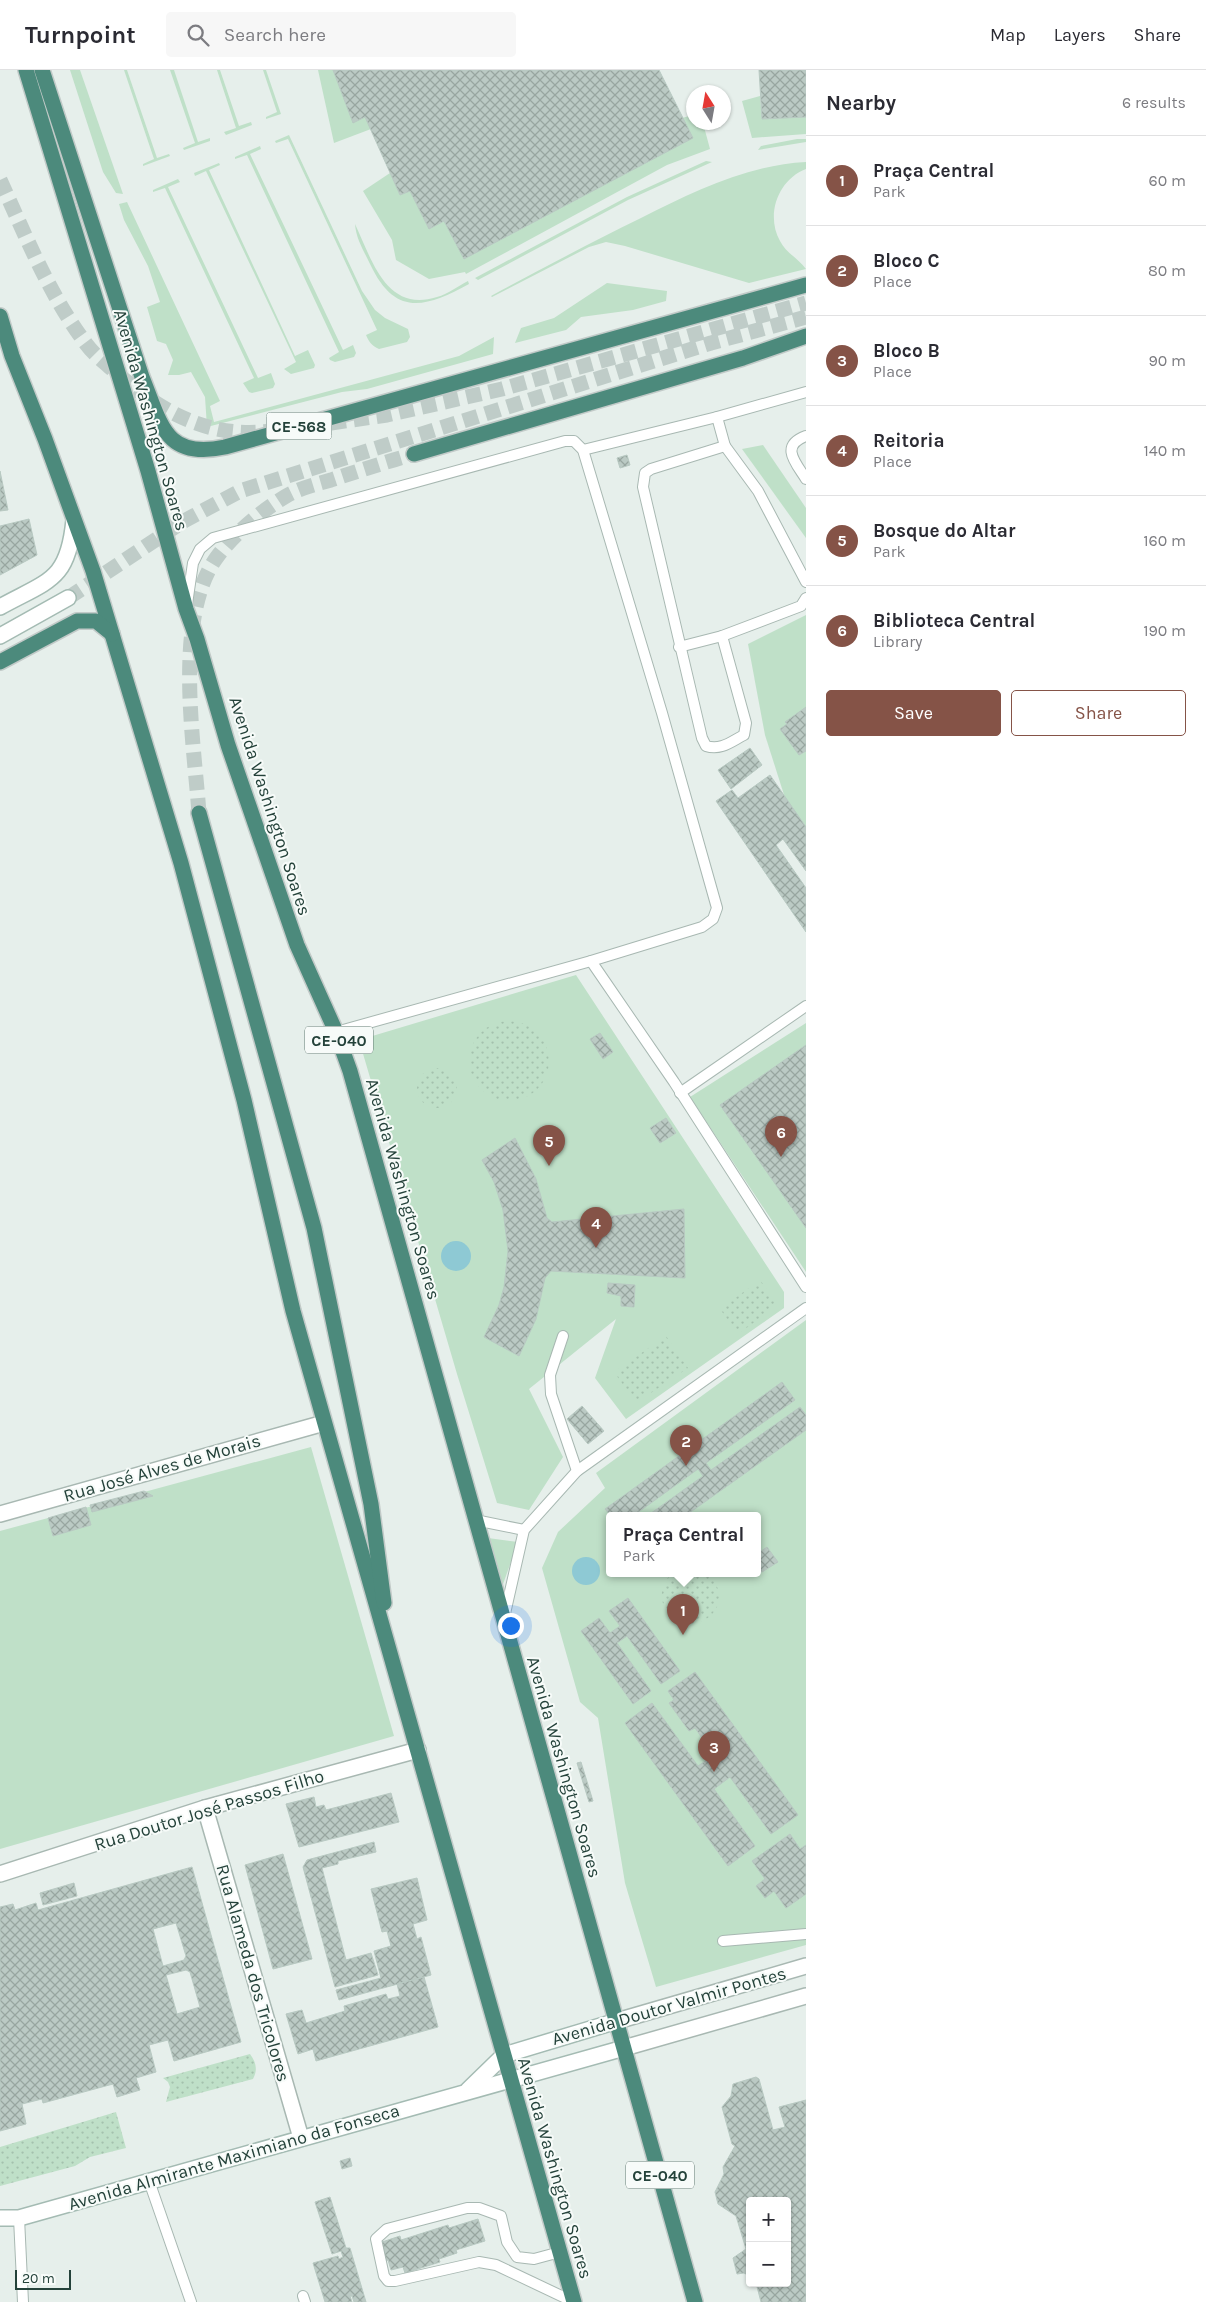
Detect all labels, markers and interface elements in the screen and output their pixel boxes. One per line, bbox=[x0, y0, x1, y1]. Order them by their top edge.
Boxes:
search box bbox=[166, 12, 516, 57]
text: Turnpoint bbox=[25, 21, 136, 49]
icon: search bbox=[184, 21, 212, 49]
text: Search here bbox=[224, 24, 326, 46]
text: Map bbox=[990, 24, 1026, 46]
text: Layers bbox=[1054, 24, 1106, 46]
text: Share bbox=[1134, 24, 1181, 46]
north arrow bbox=[686, 85, 731, 130]
text: Nearby bbox=[826, 91, 896, 115]
text: 6 results bbox=[1122, 93, 1186, 112]
text: Praça Central bbox=[873, 160, 994, 182]
text: 1 bbox=[839, 171, 845, 190]
text: 60 m bbox=[1149, 171, 1186, 190]
text: Park bbox=[873, 182, 905, 201]
text: Bloco C bbox=[873, 250, 940, 272]
text: 2 bbox=[837, 261, 847, 280]
text: 80 m bbox=[1148, 261, 1186, 280]
text: Place bbox=[873, 272, 912, 291]
street label: Avenida Washington Soares bbox=[109, 307, 193, 533]
text: Bloco B bbox=[873, 340, 940, 362]
text: 3 bbox=[837, 351, 847, 370]
text: 90 m bbox=[1148, 351, 1186, 370]
text: Place bbox=[873, 362, 912, 381]
road number: CE-568 bbox=[266, 412, 332, 440]
text: Reitoria bbox=[873, 430, 945, 452]
text: 4 bbox=[837, 441, 847, 460]
text: 140 m bbox=[1144, 441, 1186, 460]
text: Place bbox=[873, 452, 912, 471]
text: Bosque do Altar bbox=[873, 520, 1015, 542]
text: 5 bbox=[837, 531, 847, 550]
text: 160 m bbox=[1143, 531, 1186, 550]
text: Park bbox=[873, 542, 905, 561]
text: Biblioteca Central bbox=[873, 610, 1035, 632]
text: 6 bbox=[837, 621, 847, 640]
text: 190 m bbox=[1143, 621, 1186, 640]
text: Library bbox=[873, 632, 923, 651]
button: Save bbox=[826, 690, 1001, 736]
button: Share bbox=[1011, 690, 1186, 736]
street label: Avenida Washington Soares bbox=[224, 694, 316, 918]
road number: CE-040 bbox=[305, 1026, 373, 1054]
street label: Avenida Washington Soares bbox=[361, 1076, 445, 1302]
pin: 6 bbox=[765, 1116, 797, 1157]
pin: 5 bbox=[533, 1125, 565, 1166]
pin: 4 bbox=[580, 1207, 612, 1248]
pin: 2 bbox=[670, 1425, 702, 1466]
street label: Rua José Alves de Morais bbox=[61, 1429, 263, 1507]
popup bbox=[606, 1512, 761, 1577]
text: Praça Central bbox=[623, 1524, 744, 1546]
text: Park bbox=[623, 1546, 655, 1565]
pin: 1 bbox=[667, 1594, 699, 1635]
your location bbox=[498, 1613, 524, 1639]
street label: Avenida Washington Soares bbox=[522, 1654, 606, 1880]
pin: 3 bbox=[698, 1731, 730, 1772]
street label: Rua Doutor José Passos Filho bbox=[91, 1765, 327, 1855]
street label: Rua Alameda dos Tricolores bbox=[211, 1862, 295, 2084]
street label: Avenida Doutor Valmir Pontes bbox=[549, 1962, 789, 2050]
street label: Avenida Washington Soares bbox=[513, 2055, 597, 2281]
street label: Avenida Almirante Maximiano da Fonseca bbox=[66, 2099, 402, 2215]
road number: CE-040 bbox=[626, 2162, 694, 2188]
map controls bbox=[746, 2197, 791, 2287]
button: + bbox=[746, 2197, 791, 2242]
button: − bbox=[746, 2242, 791, 2287]
scale bar bbox=[15, 2267, 71, 2290]
text: 20 m bbox=[22, 2270, 55, 2287]

